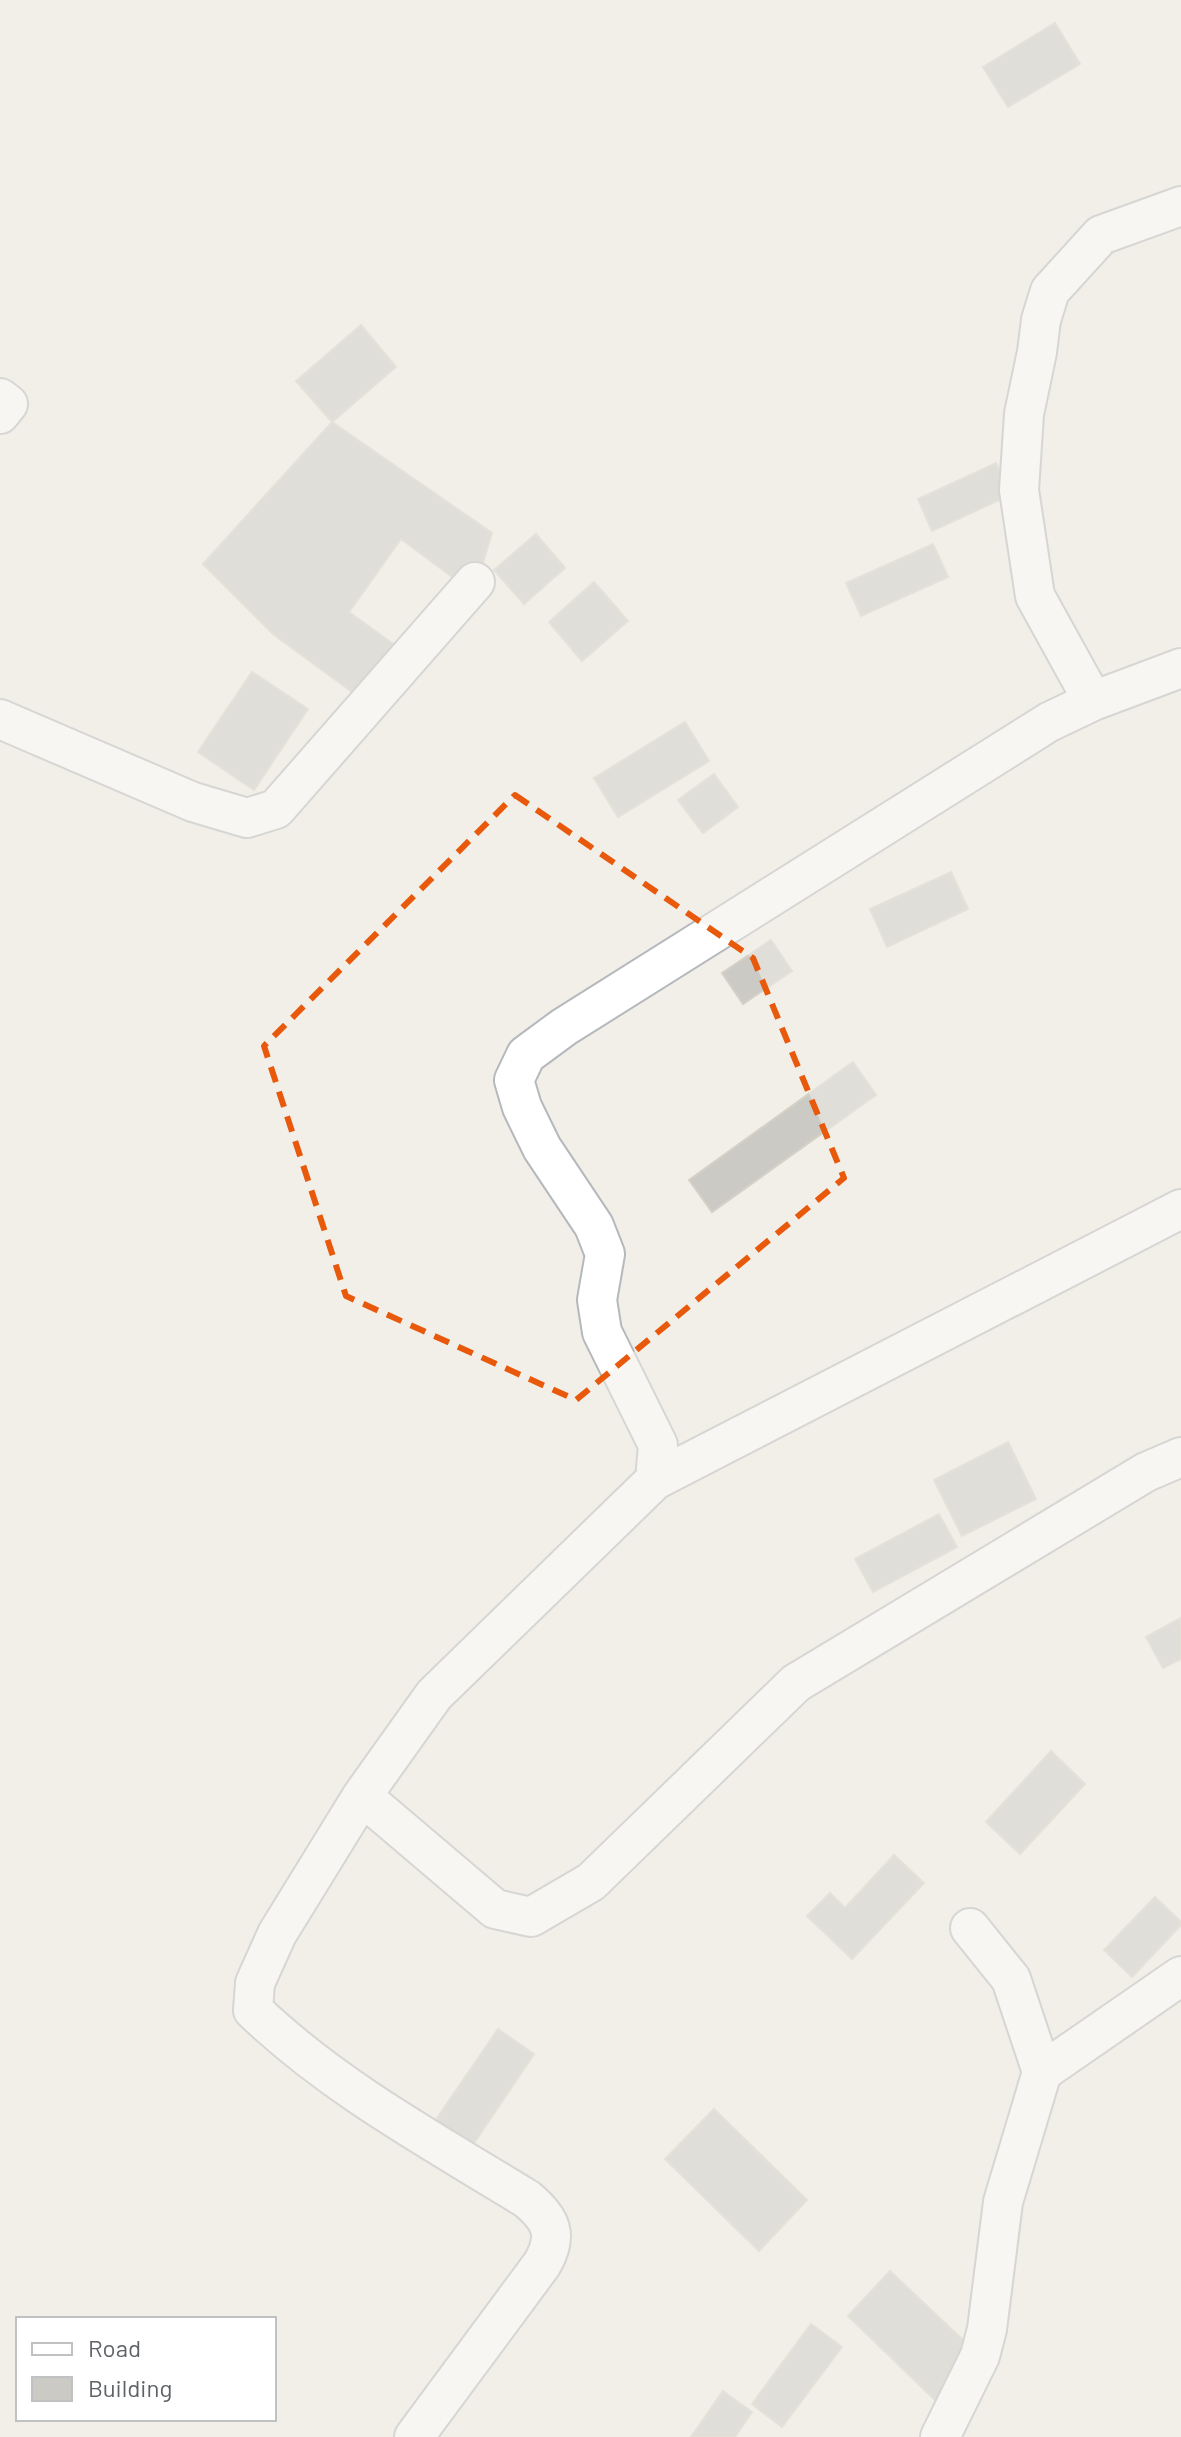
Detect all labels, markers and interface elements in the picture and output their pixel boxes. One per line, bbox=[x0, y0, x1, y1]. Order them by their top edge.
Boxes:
legend bbox=[16, 2317, 276, 2421]
text: Road bbox=[88, 2333, 141, 2362]
text: Building bbox=[88, 2373, 172, 2402]

